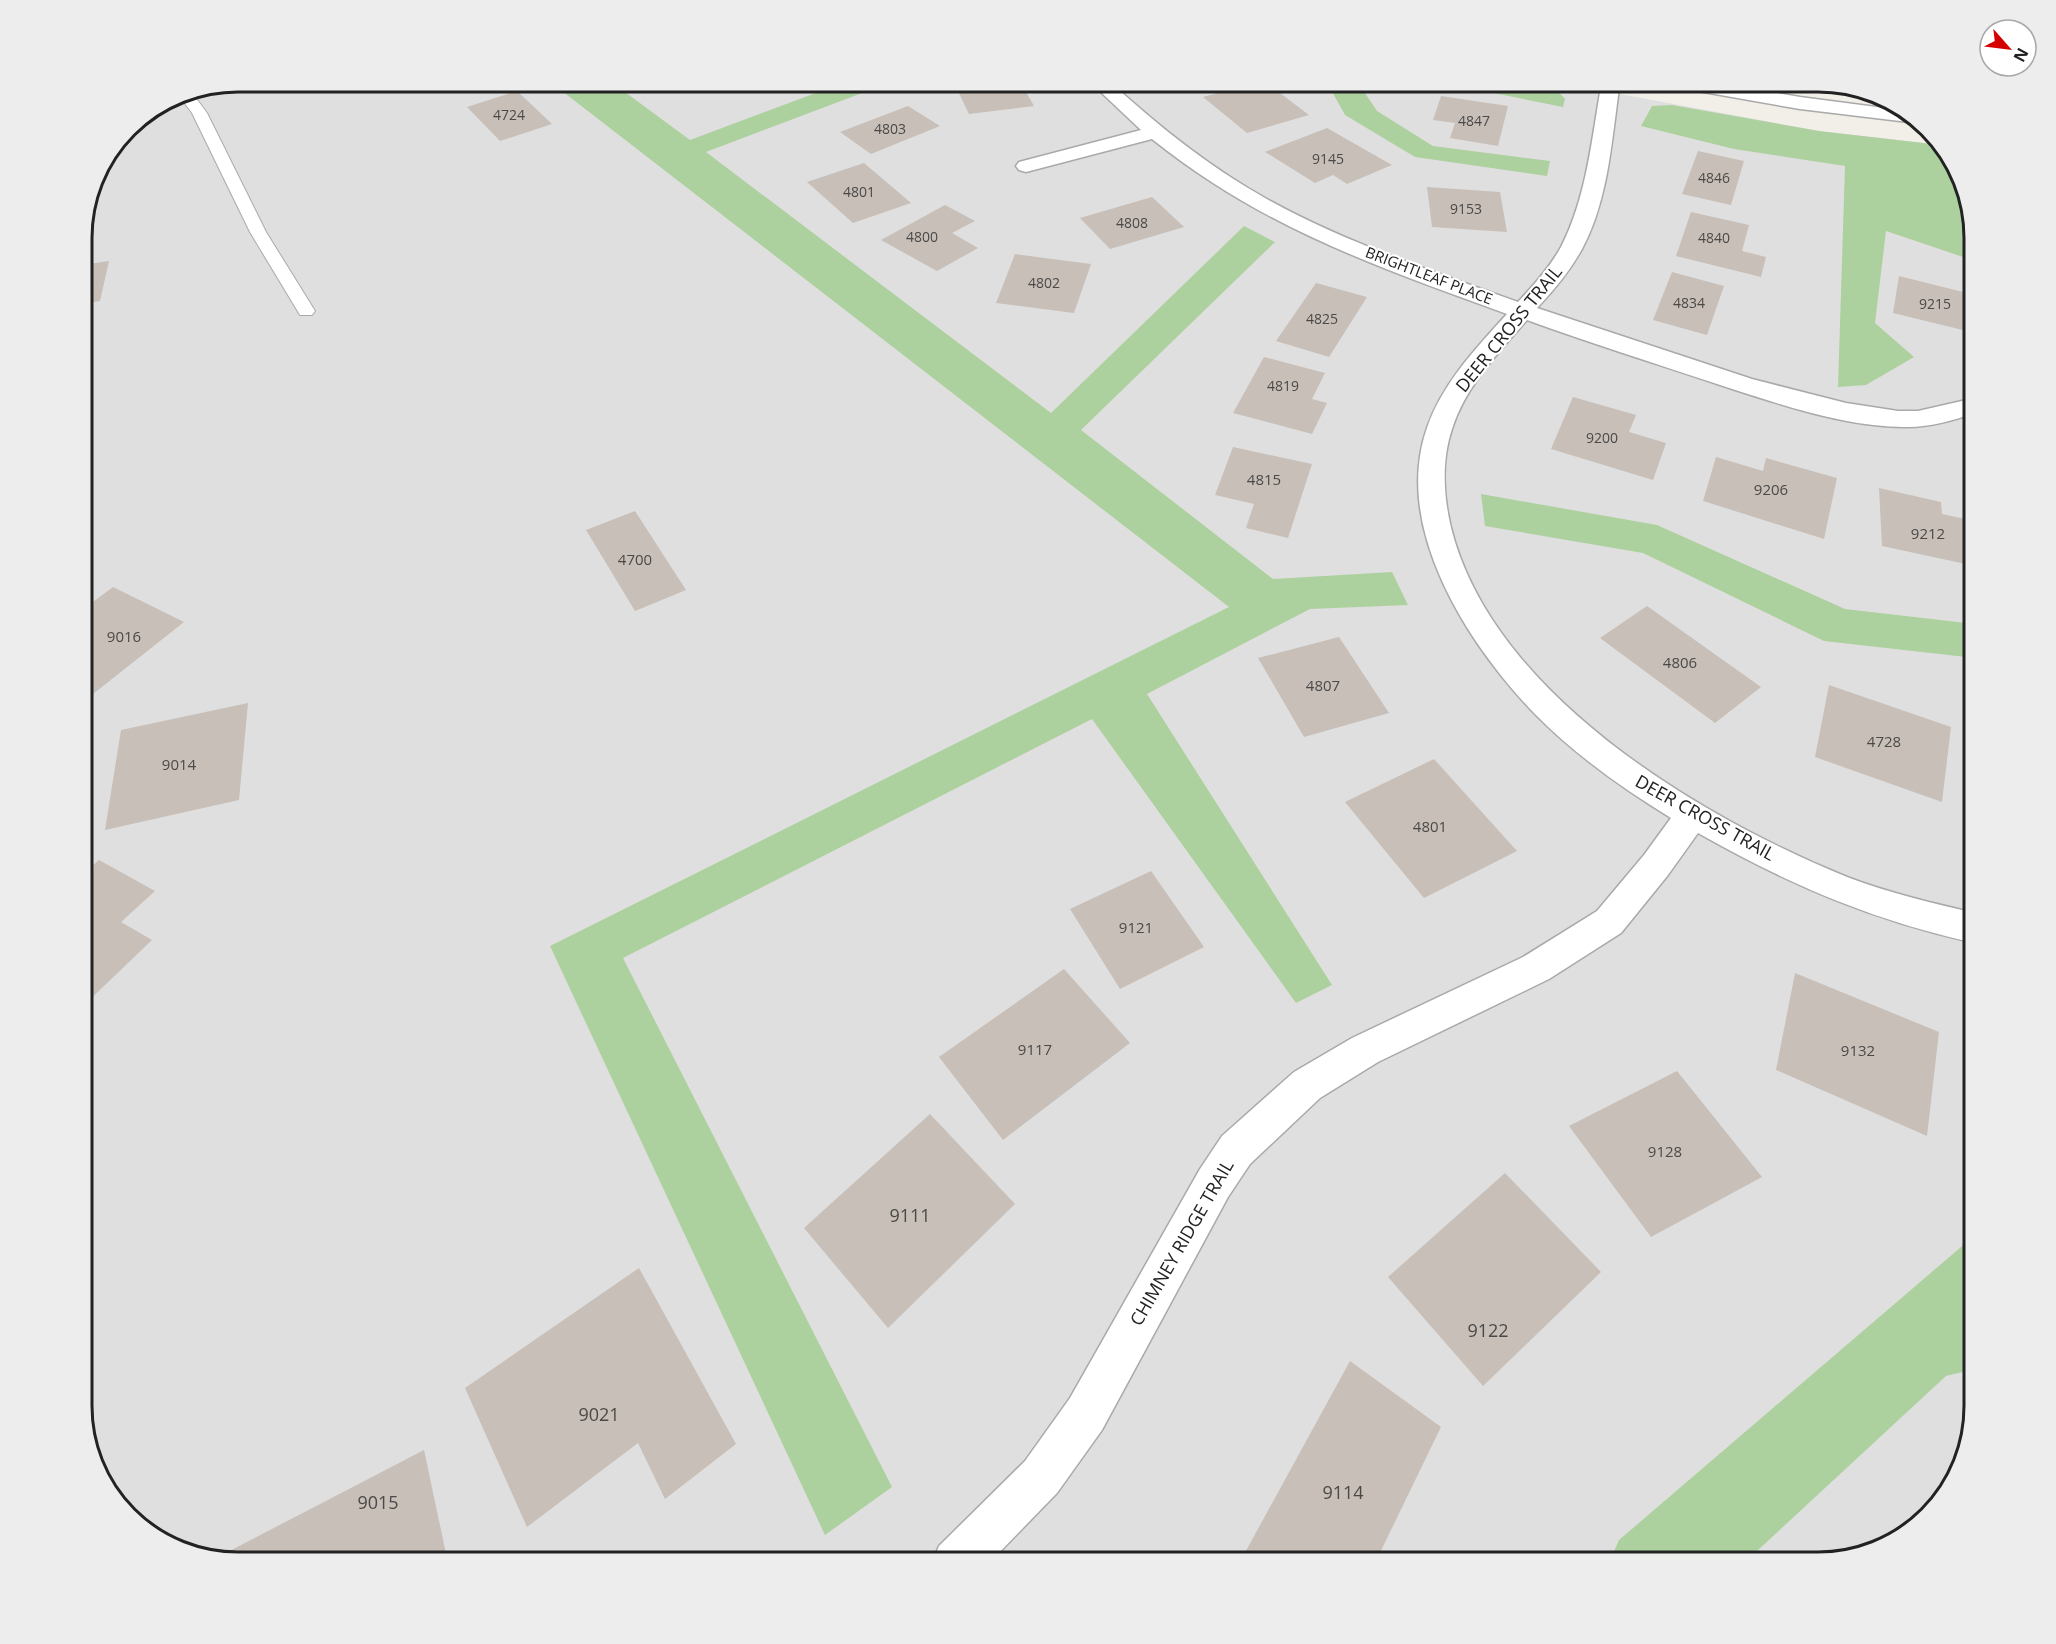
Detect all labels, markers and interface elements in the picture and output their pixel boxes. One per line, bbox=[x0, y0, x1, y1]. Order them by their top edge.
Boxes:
north arrow bbox=[1978, 18, 2038, 78]
text: N bbox=[2008, 44, 2034, 66]
house number: 4724 bbox=[493, 105, 525, 124]
house number: 4847 bbox=[1458, 111, 1490, 130]
house number: 4803 bbox=[874, 119, 906, 138]
house number: 9145 bbox=[1312, 149, 1344, 168]
house number: 4846 bbox=[1698, 168, 1730, 187]
house number: 4801 bbox=[843, 182, 875, 201]
house number: 9153 bbox=[1450, 199, 1482, 218]
house number: 4808 bbox=[1116, 213, 1148, 232]
house number: 4800 bbox=[906, 227, 938, 246]
house number: 4840 bbox=[1698, 228, 1730, 247]
street label: BRIGHTLEAF PLACE bbox=[1363, 242, 1496, 309]
street label: DEER CROSS TRAIL bbox=[1450, 260, 1567, 397]
house number: 4802 bbox=[1028, 273, 1060, 292]
house number: 4834 bbox=[1673, 293, 1705, 312]
house number: 9215 bbox=[1919, 294, 1951, 313]
house number: 4825 bbox=[1306, 309, 1338, 328]
house number: 4819 bbox=[1267, 376, 1299, 395]
house number: 9200 bbox=[1586, 428, 1618, 447]
house number: 4815 bbox=[1247, 469, 1281, 489]
house number: 9206 bbox=[1754, 479, 1788, 499]
house number: 9212 bbox=[1911, 523, 1945, 543]
house number: 4700 bbox=[618, 549, 652, 569]
house number: 9016 bbox=[107, 626, 141, 646]
house number: 4806 bbox=[1663, 652, 1697, 672]
house number: 4807 bbox=[1306, 675, 1340, 695]
house number: 4728 bbox=[1867, 731, 1901, 751]
house number: 9014 bbox=[162, 754, 197, 774]
street label: DEER CROSS TRAIL bbox=[1631, 769, 1780, 866]
house number: 4801 bbox=[1413, 816, 1447, 836]
house number: 9121 bbox=[1119, 917, 1153, 937]
house number: 9117 bbox=[1018, 1039, 1052, 1059]
house number: 9132 bbox=[1841, 1040, 1875, 1060]
house number: 9128 bbox=[1648, 1141, 1682, 1161]
street label: CHIMNEY RIDGE TRAIL bbox=[1124, 1155, 1239, 1330]
house number: 9111 bbox=[889, 1203, 931, 1227]
house number: 9122 bbox=[1467, 1318, 1509, 1342]
house number: 9021 bbox=[578, 1402, 620, 1426]
house number: 9114 bbox=[1322, 1480, 1364, 1504]
house number: 9015 bbox=[357, 1490, 399, 1514]

